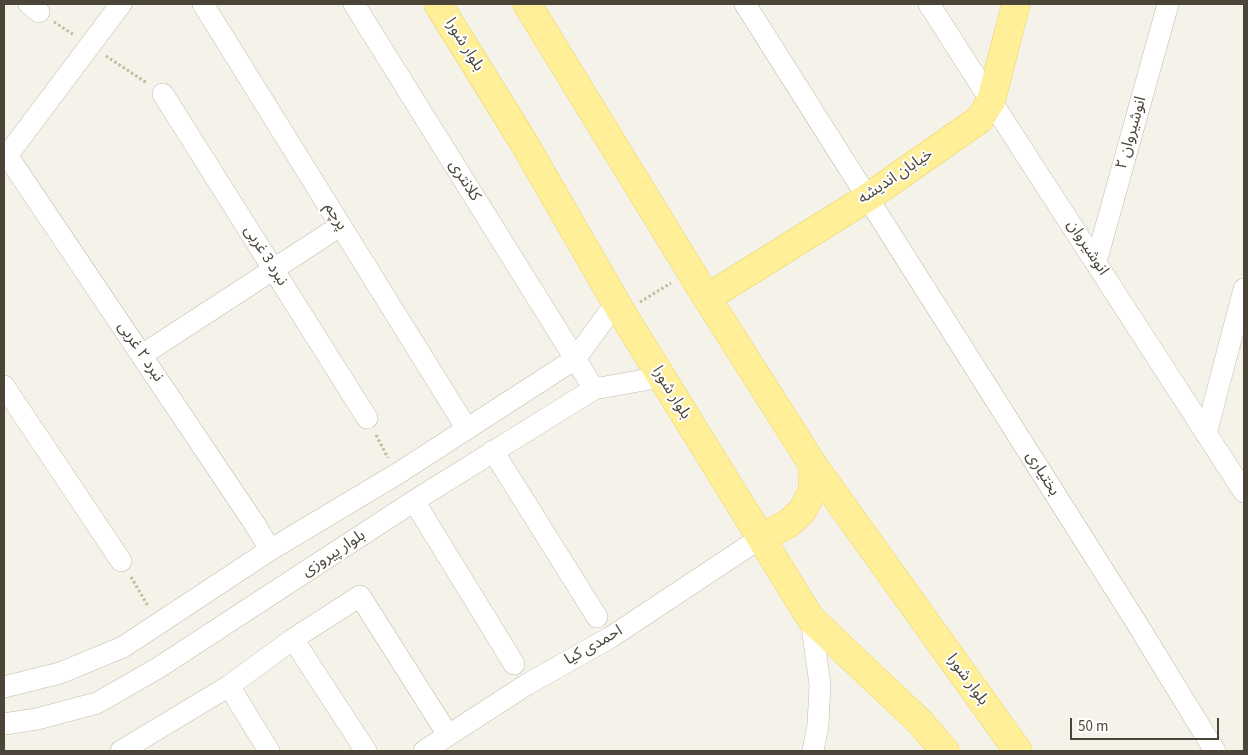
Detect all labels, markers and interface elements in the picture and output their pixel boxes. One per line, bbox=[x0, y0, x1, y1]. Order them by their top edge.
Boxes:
street label: بلوار شورا bbox=[440, 15, 488, 75]
street label: انوشیروان ۲ bbox=[1112, 94, 1152, 172]
street label: خیابان اندیشه bbox=[855, 145, 937, 209]
street label: کلانتری bbox=[444, 157, 484, 205]
street label: پرچم bbox=[319, 200, 351, 234]
street label: انوشیروان bbox=[1062, 217, 1112, 279]
street label: نبرد 3 غربی bbox=[239, 222, 291, 290]
street label: نبرد ۲ غربی bbox=[113, 318, 167, 386]
street label: بلوار شورا bbox=[647, 363, 695, 423]
street label: بختیاری bbox=[1021, 448, 1063, 500]
street label: بلوار پیروزی bbox=[299, 526, 369, 582]
street label: احمدی کیا bbox=[562, 622, 626, 670]
street label: بلوار شورا bbox=[942, 651, 992, 709]
scale bar bbox=[1073, 708, 1222, 740]
text: 50 m bbox=[1078, 716, 1108, 737]

